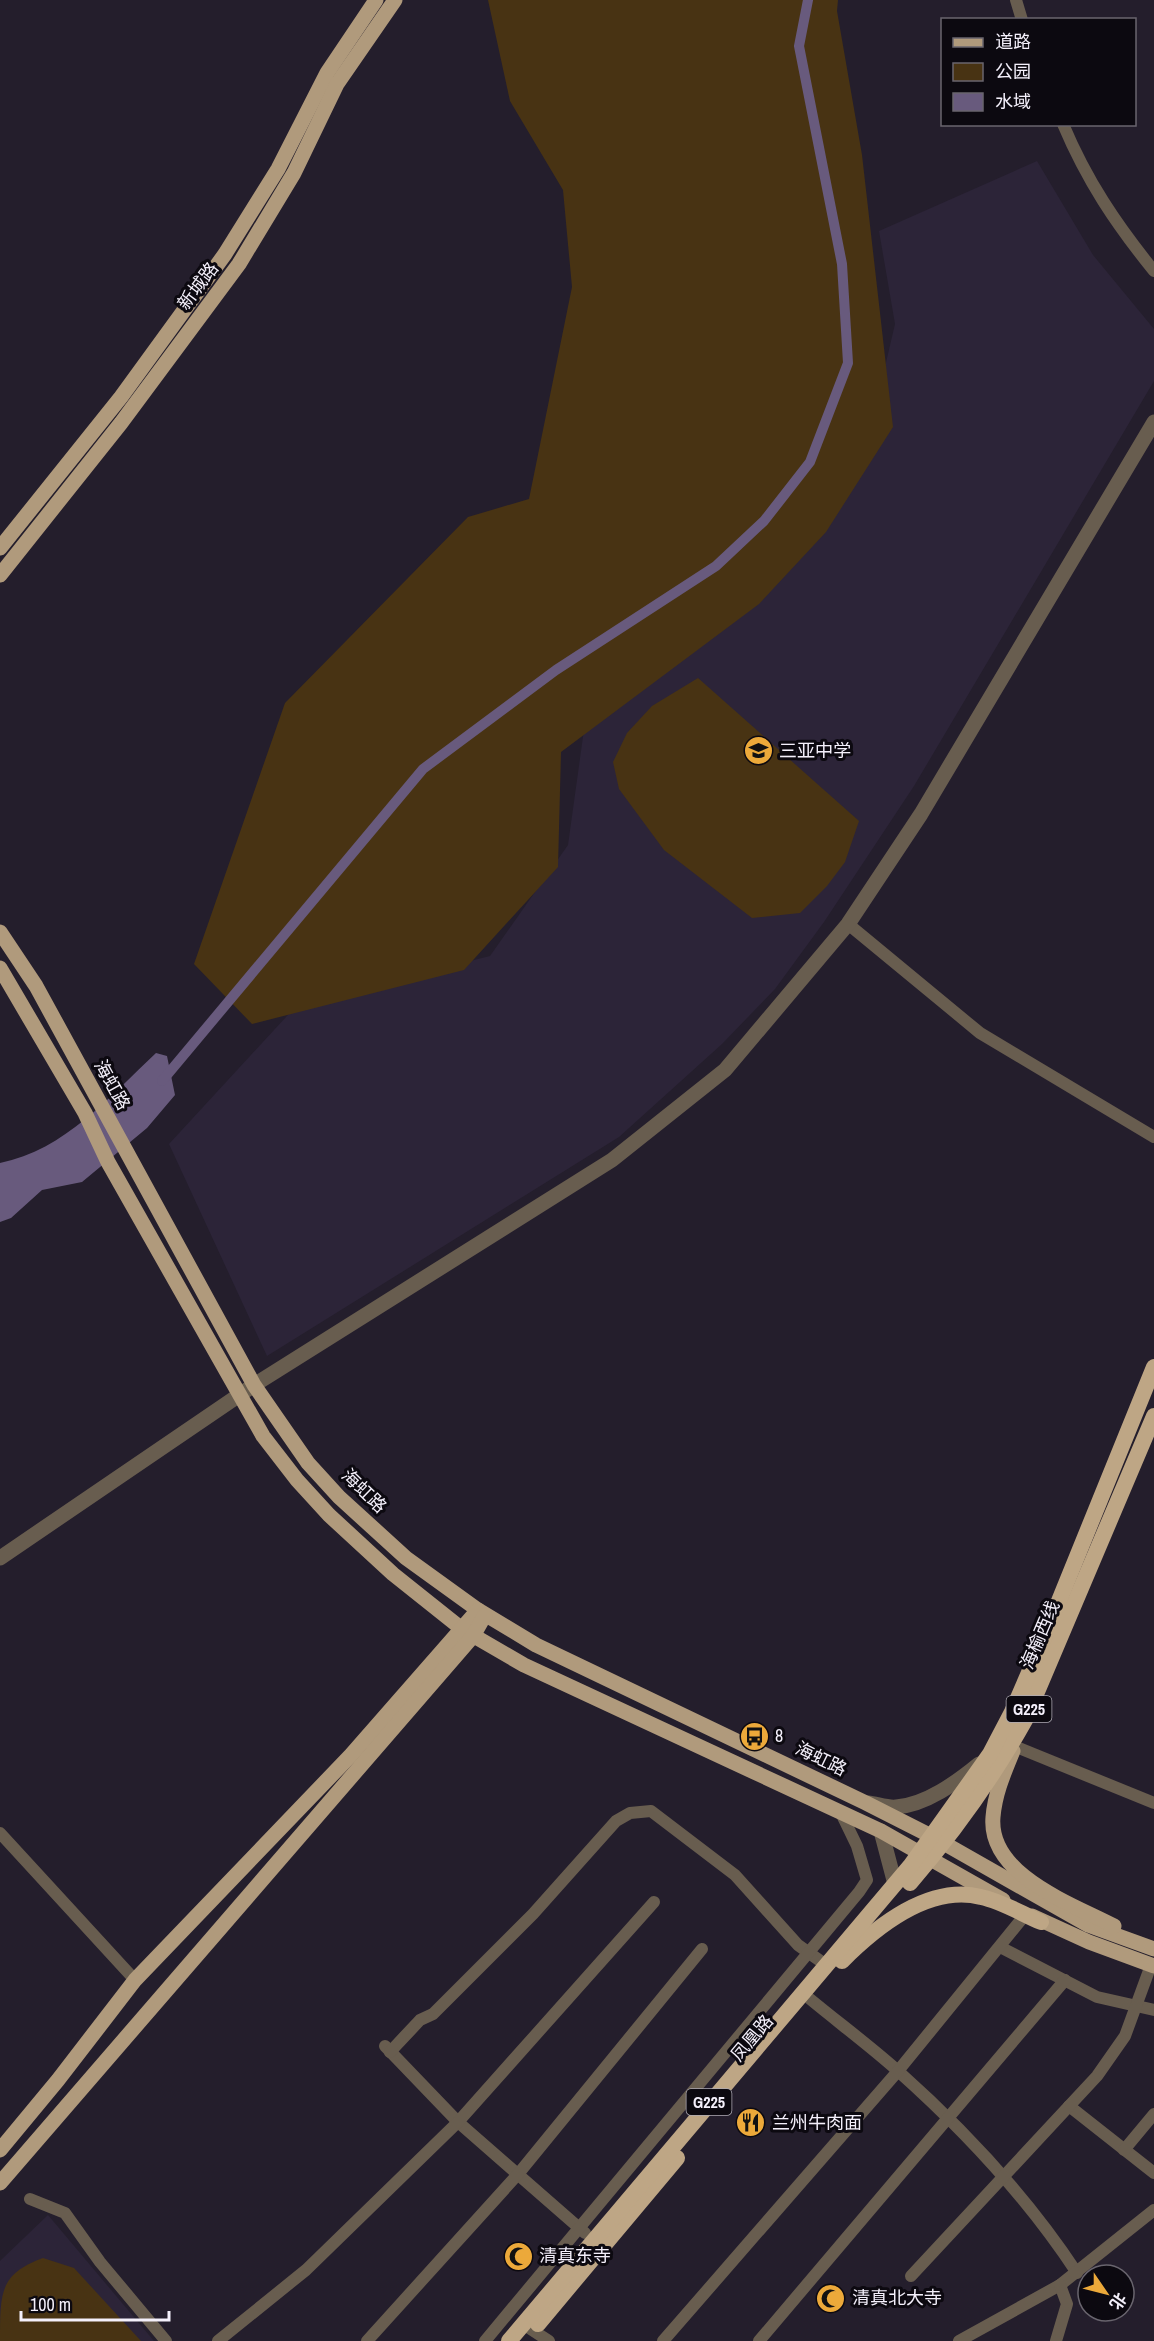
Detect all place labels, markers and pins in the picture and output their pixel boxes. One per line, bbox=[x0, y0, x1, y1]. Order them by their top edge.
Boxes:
school or university icon: 三亚中学 bbox=[742, 735, 774, 767]
place label: 三亚中学 bbox=[779, 738, 851, 763]
bus stop icon: 8 bbox=[738, 1720, 770, 1752]
place label: 8 bbox=[775, 1723, 783, 1748]
restaurant icon: 兰州牛肉面 bbox=[735, 2107, 767, 2139]
place label: 兰州牛肉面 bbox=[772, 2110, 862, 2135]
mosque icon: 清真东寺 bbox=[502, 2240, 534, 2272]
place label: 清真东寺 bbox=[539, 2243, 611, 2268]
mosque icon: 清真北大寺 bbox=[815, 2282, 847, 2314]
place label: 清真北大寺 bbox=[852, 2285, 942, 2310]

